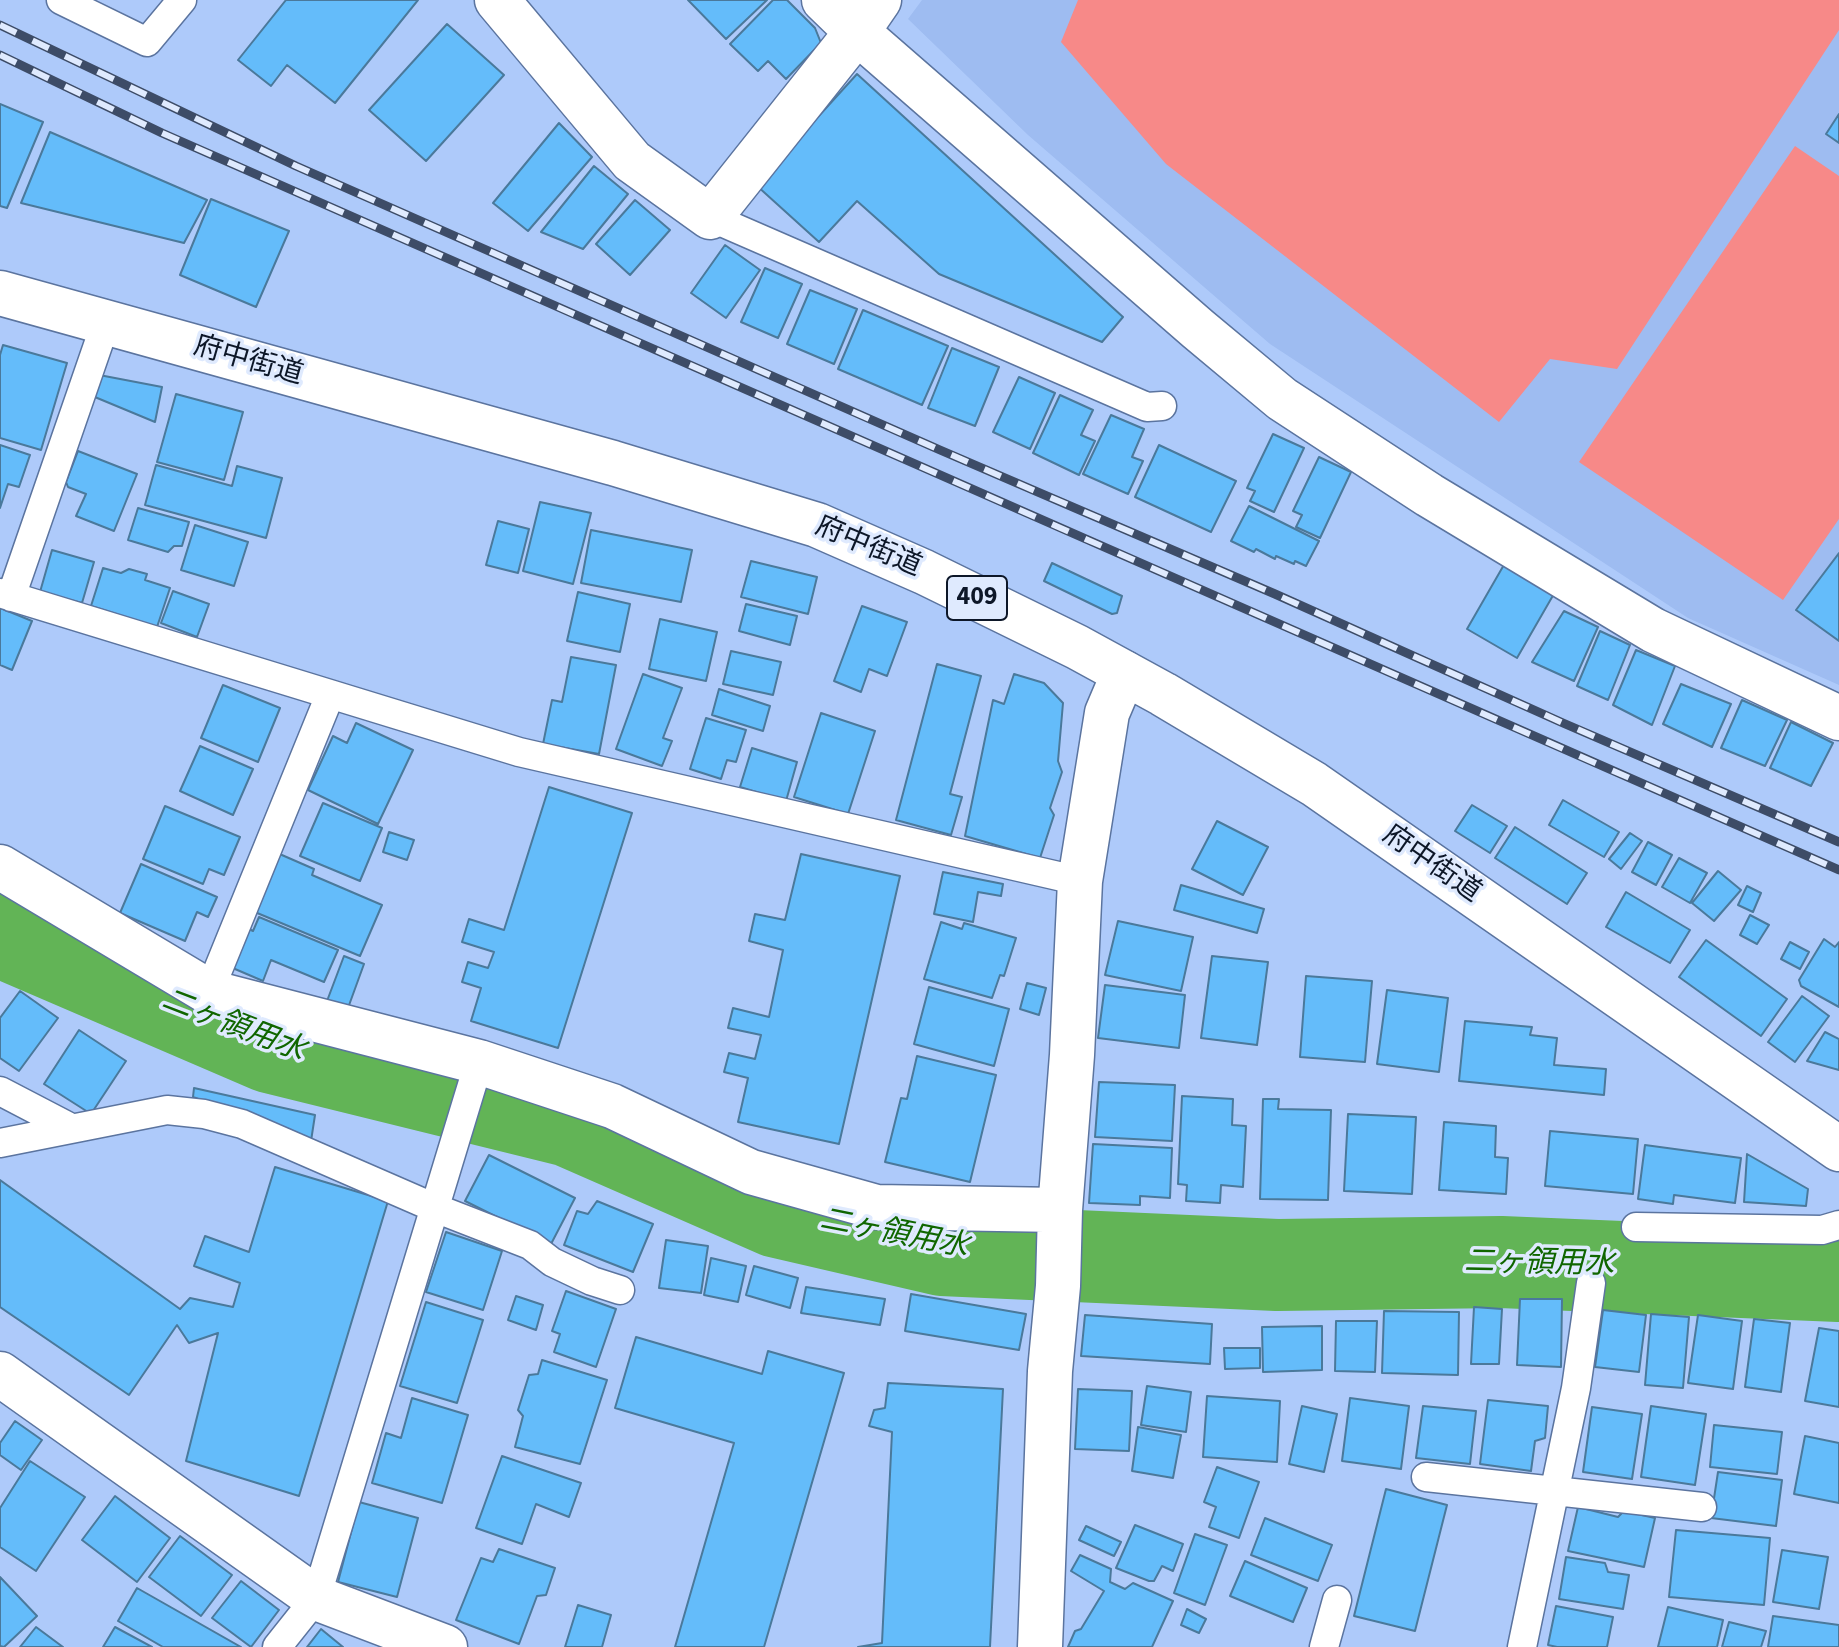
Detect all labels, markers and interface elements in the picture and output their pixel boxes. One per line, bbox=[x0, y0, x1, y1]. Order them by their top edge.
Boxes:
street label: 府中街道 bbox=[190, 330, 306, 394]
street label: 府中街道 bbox=[810, 511, 926, 585]
road number: 409 bbox=[947, 576, 1007, 620]
street label: 府中街道 bbox=[1375, 819, 1487, 911]
water label: 二ヶ領用水 bbox=[157, 983, 309, 1071]
water label: 二ヶ領用水 bbox=[817, 1203, 971, 1267]
water label: 二ヶ領用水 bbox=[1464, 1246, 1614, 1284]

